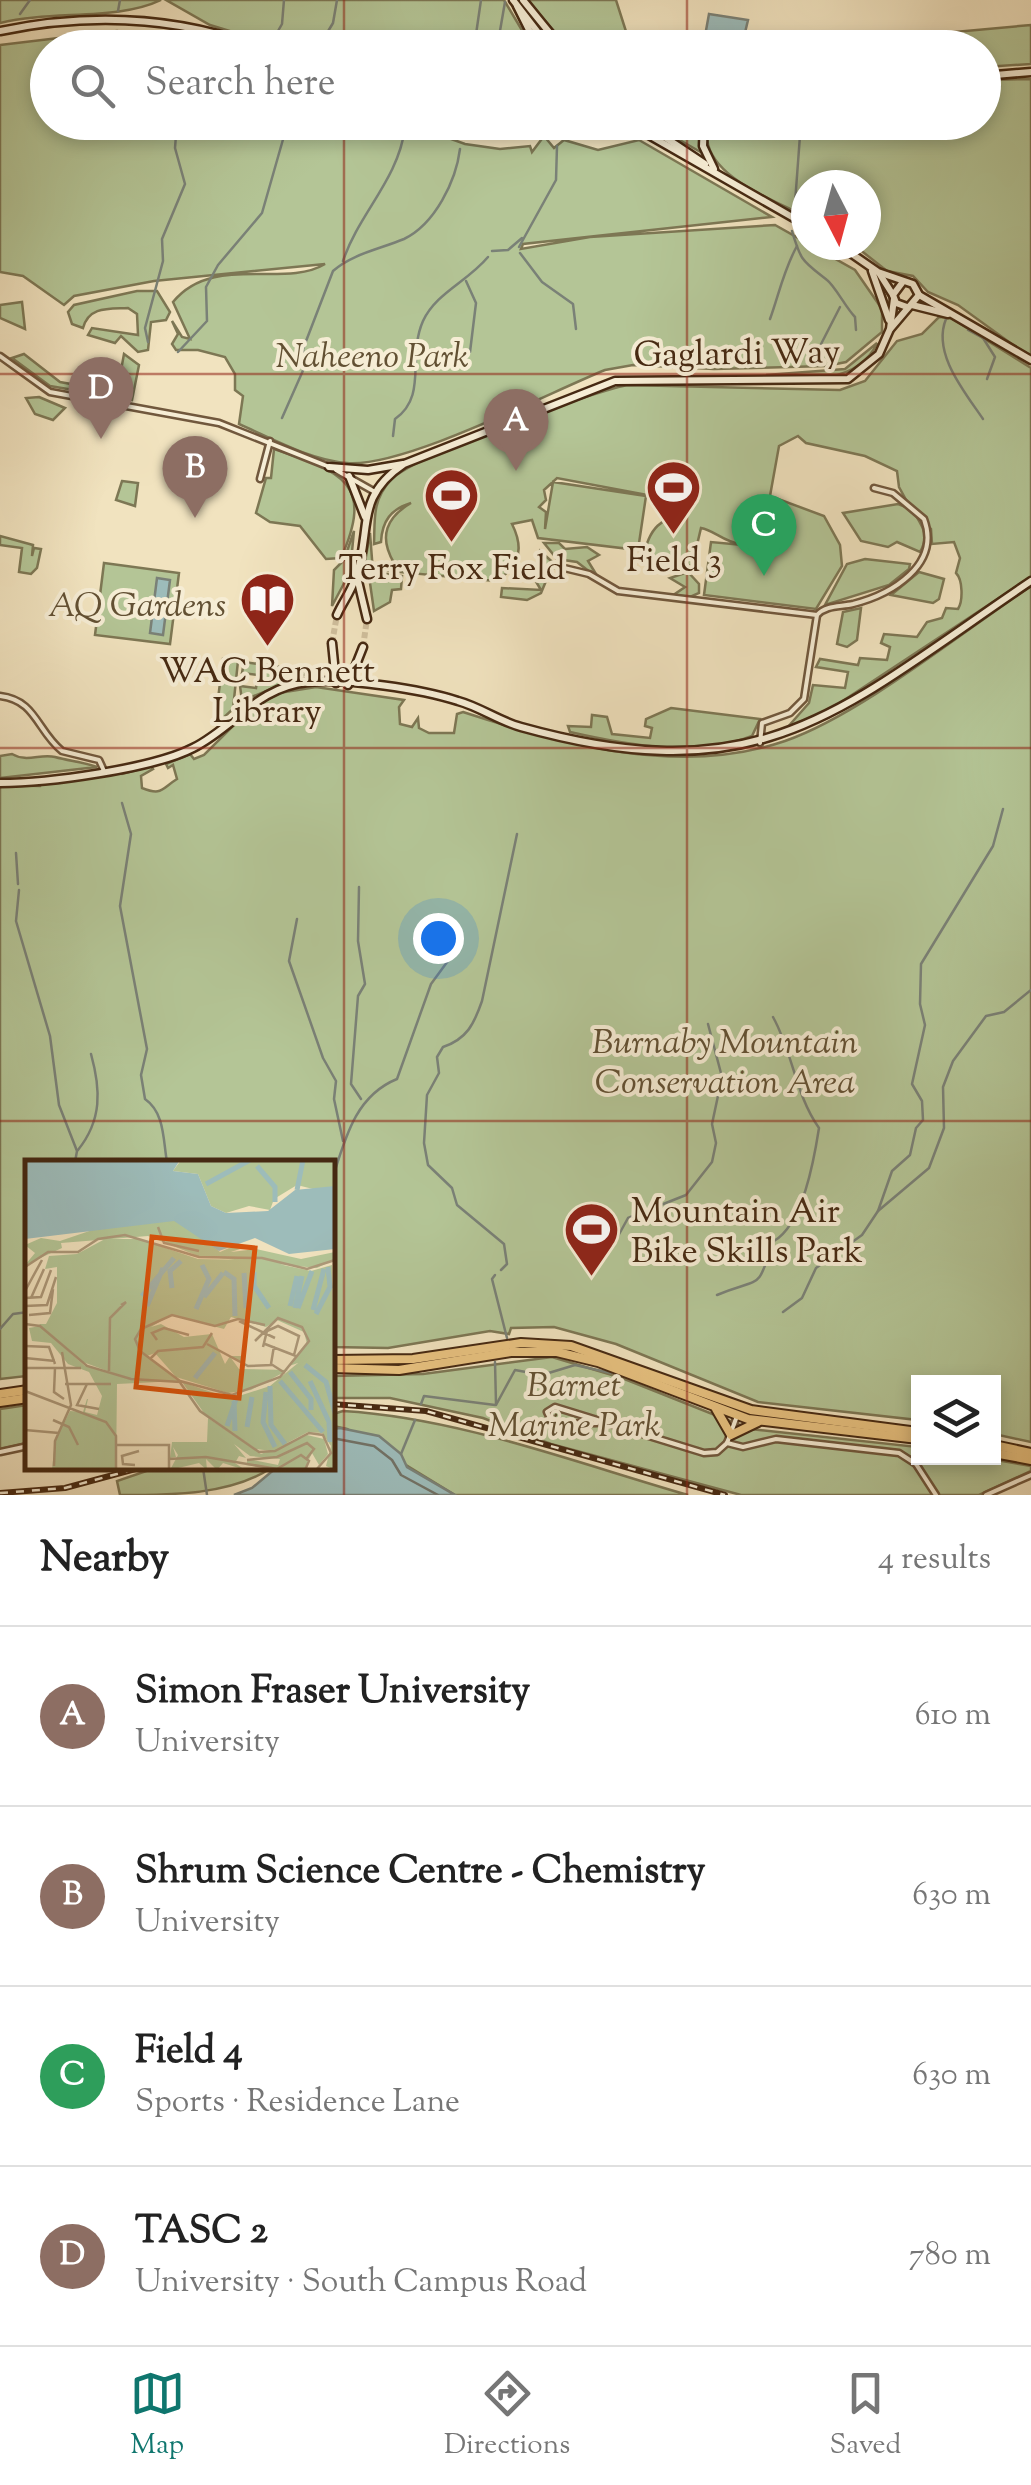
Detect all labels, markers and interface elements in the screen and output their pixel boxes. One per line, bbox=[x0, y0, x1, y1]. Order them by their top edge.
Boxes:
search box bbox=[30, 30, 1001, 140]
icon: search bbox=[65, 58, 120, 113]
text: Search here bbox=[145, 58, 336, 112]
north arrow bbox=[791, 170, 881, 260]
street label: Gaglardi Way bbox=[633, 328, 841, 383]
park label: Naheeno Park bbox=[276, 333, 469, 384]
pin: D bbox=[68, 356, 134, 439]
pin: A bbox=[484, 388, 548, 471]
pin: B bbox=[162, 436, 228, 518]
sports icon: Field 3 bbox=[644, 458, 704, 537]
sports icon: Terry Fox Field bbox=[422, 466, 482, 545]
pin: C bbox=[732, 494, 796, 576]
place label: Field 3 bbox=[626, 537, 722, 588]
place label: Terry Fox Field bbox=[338, 545, 566, 596]
library icon: WAC Bennett Library bbox=[237, 569, 297, 648]
park label: AQ Gardens bbox=[48, 582, 226, 633]
place label: WAC Bennett Library bbox=[159, 648, 375, 739]
your location bbox=[413, 913, 464, 964]
park label: Burnaby Mountain Conservation Area bbox=[592, 1019, 858, 1110]
inset map bbox=[25, 1160, 335, 1470]
place label: Mountain Air Bike Skills Park bbox=[631, 1188, 863, 1279]
sports icon: Mountain Air Bike Skills Park bbox=[562, 1200, 622, 1279]
park label: Barnet Marine Park bbox=[488, 1362, 660, 1453]
map controls bbox=[911, 1375, 1001, 1465]
button: layers bbox=[911, 1375, 1001, 1465]
text: Nearby bbox=[40, 1530, 169, 1590]
text: 4 results bbox=[878, 1537, 991, 1583]
text: Simon Fraser University bbox=[135, 1666, 530, 1720]
text: A bbox=[60, 1693, 85, 1739]
text: 610 m bbox=[915, 1693, 991, 1739]
text: University bbox=[135, 1720, 280, 1766]
text: Shrum Science Centre - Chemistry bbox=[135, 1846, 705, 1900]
text: B bbox=[62, 1873, 83, 1919]
text: 630 m bbox=[912, 1873, 991, 1919]
text: University bbox=[135, 1900, 280, 1946]
text: Field 4 bbox=[135, 2026, 243, 2080]
text: C bbox=[60, 2053, 85, 2099]
text: 630 m bbox=[912, 2053, 991, 2099]
text: Sports · Residence Lane bbox=[135, 2080, 460, 2126]
text: TASC 2 bbox=[135, 2206, 268, 2260]
text: D bbox=[60, 2233, 85, 2279]
text: 780 m bbox=[909, 2233, 991, 2279]
text: University · South Campus Road bbox=[135, 2260, 587, 2306]
tab: Map bbox=[130, 2366, 185, 2466]
tab: Directions bbox=[444, 2366, 570, 2466]
tab: Saved bbox=[829, 2366, 901, 2466]

